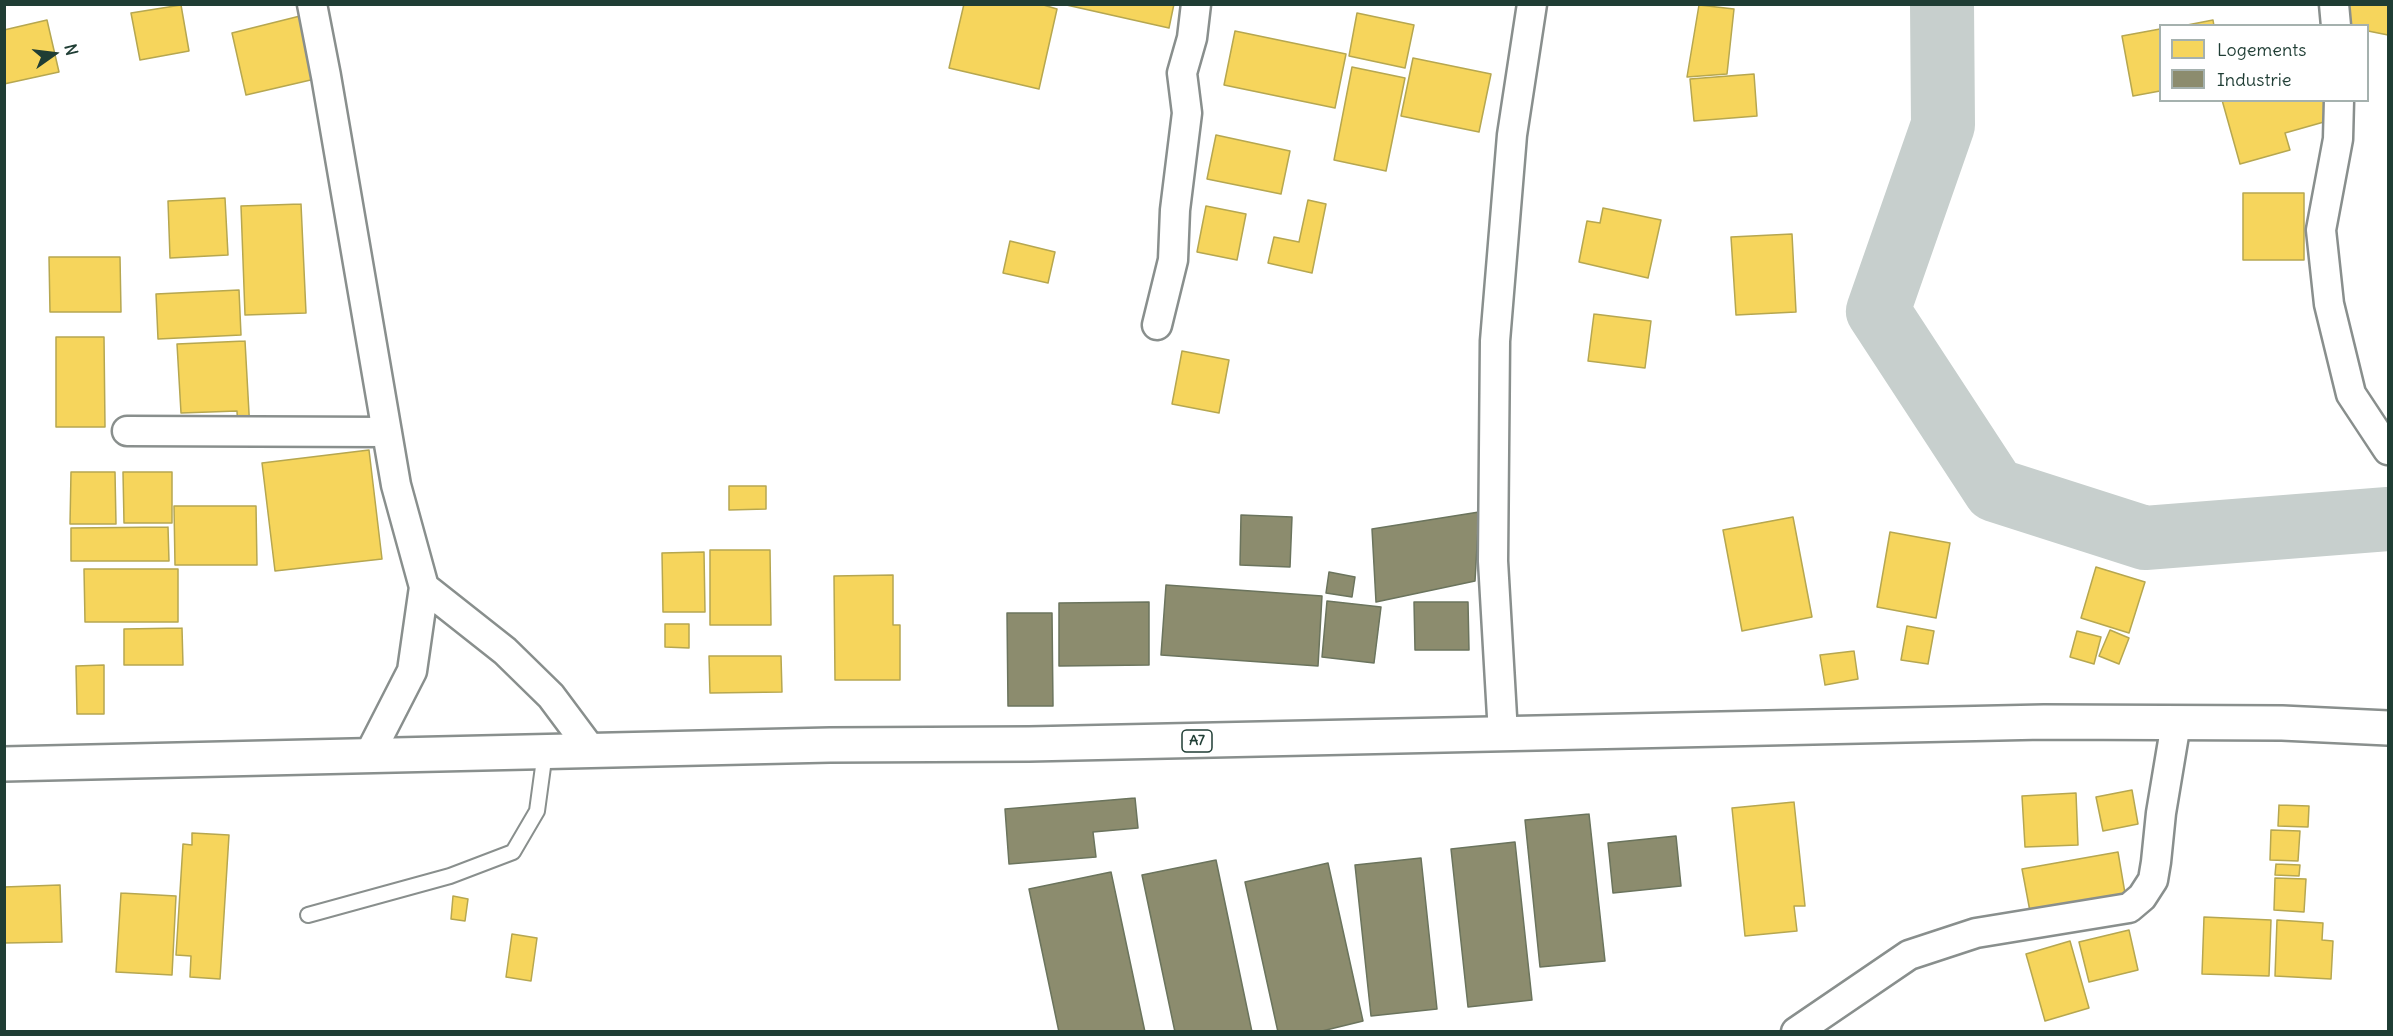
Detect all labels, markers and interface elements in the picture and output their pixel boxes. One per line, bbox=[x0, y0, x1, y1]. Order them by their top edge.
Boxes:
north arrow bbox=[24, 24, 84, 84]
legend bbox=[2159, 24, 2369, 102]
text: Logements bbox=[2217, 38, 2306, 61]
text: N bbox=[60, 42, 83, 57]
text: Industrie bbox=[2217, 68, 2292, 91]
road number: A7 bbox=[1182, 730, 1212, 752]

